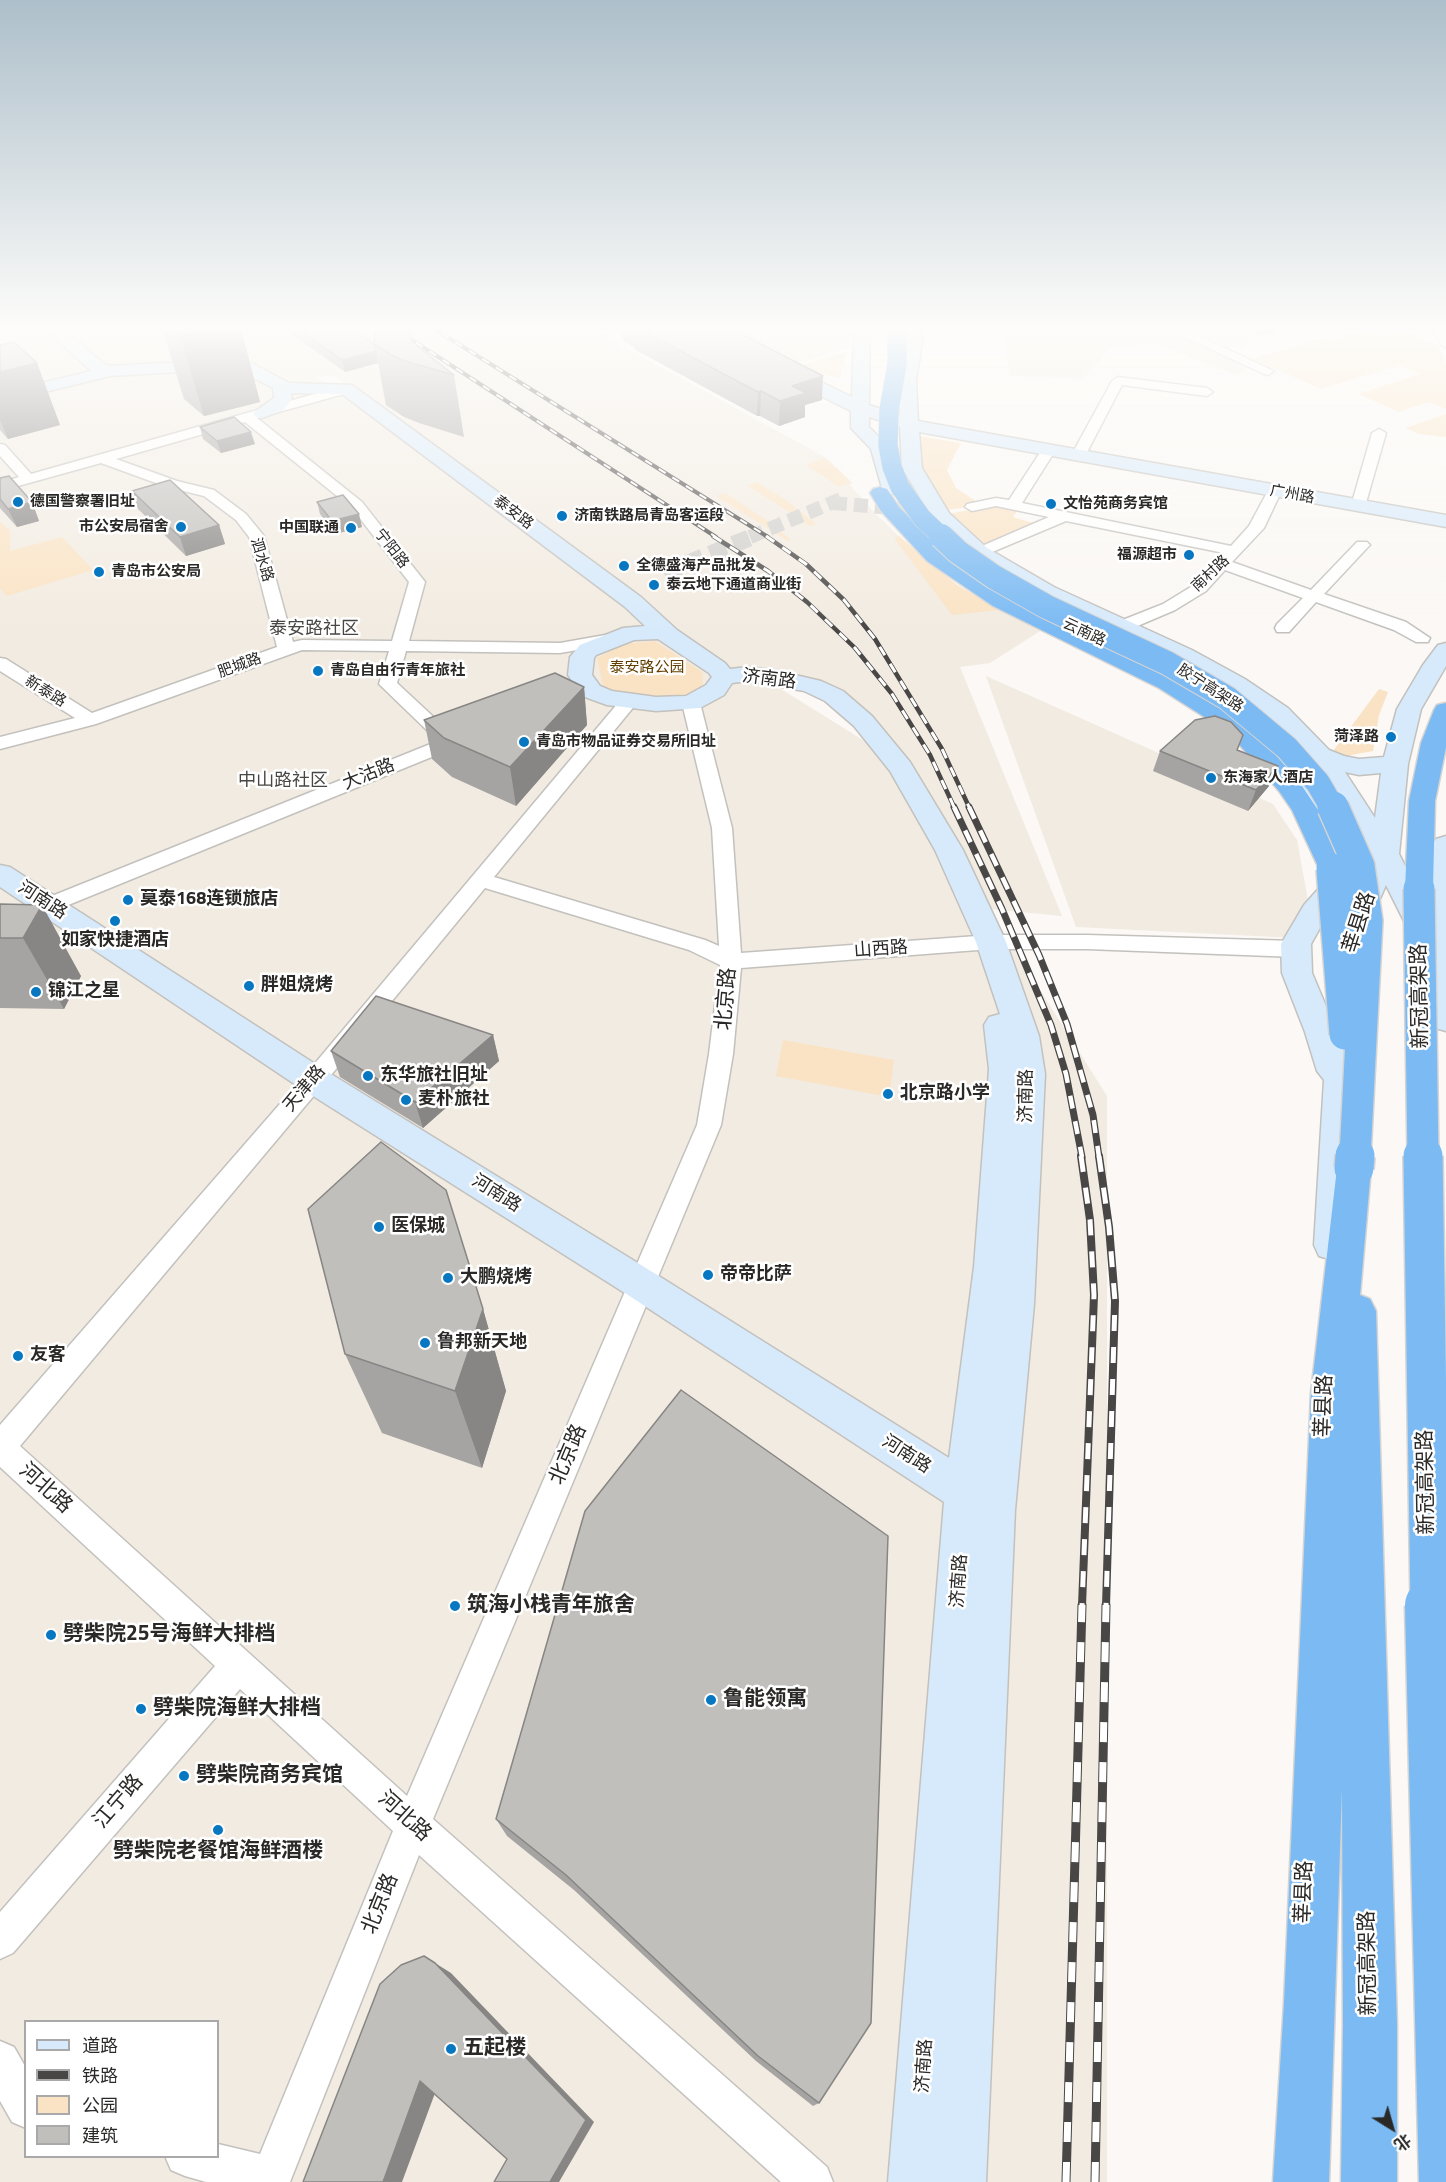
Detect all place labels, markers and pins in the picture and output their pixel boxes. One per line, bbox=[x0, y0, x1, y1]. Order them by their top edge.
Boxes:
place label: 德国警察署旧址 bbox=[30, 493, 135, 511]
marker: 德国警察署旧址 bbox=[11, 495, 25, 509]
place label: 文怡苑商务宾馆 bbox=[1063, 495, 1168, 513]
marker: 文怡苑商务宾馆 bbox=[1044, 497, 1058, 511]
place label: 济南铁路局青岛客运段 bbox=[574, 507, 724, 525]
marker: 济南铁路局青岛客运段 bbox=[555, 509, 569, 523]
place label: 市公安局宿舍 bbox=[79, 518, 169, 536]
place label: 中国联通 bbox=[279, 519, 339, 537]
marker: 市公安局宿舍 bbox=[174, 520, 188, 534]
marker: 中国联通 bbox=[344, 521, 358, 535]
place label: 福源超市 bbox=[1117, 546, 1177, 564]
marker: 福源超市 bbox=[1182, 548, 1196, 562]
place label: 全德盛海产品批发 bbox=[636, 557, 756, 575]
marker: 全德盛海产品批发 bbox=[617, 559, 631, 573]
place label: 青岛市公安局 bbox=[111, 563, 201, 581]
marker: 青岛市公安局 bbox=[92, 565, 106, 579]
place label: 泰云地下通道商业街 bbox=[666, 576, 801, 594]
marker: 泰云地下通道商业街 bbox=[647, 578, 661, 592]
place label: 青岛自由行青年旅社 bbox=[330, 662, 465, 680]
marker: 青岛自由行青年旅社 bbox=[311, 664, 325, 678]
place label: 菏泽路 bbox=[1334, 728, 1379, 746]
marker: 菏泽路 bbox=[1384, 730, 1398, 744]
place label: 青岛市物品证券交易所旧址 bbox=[536, 733, 716, 751]
marker: 青岛市物品证券交易所旧址 bbox=[517, 735, 531, 749]
place label: 东海家人酒店 bbox=[1223, 769, 1313, 787]
marker: 东海家人酒店 bbox=[1204, 771, 1218, 785]
place label: 莫泰168连锁旅店 bbox=[140, 889, 278, 911]
marker: 莫泰168连锁旅店 bbox=[121, 893, 135, 907]
marker: 如家快捷酒店 bbox=[108, 914, 122, 928]
place label: 如家快捷酒店 bbox=[61, 930, 169, 952]
place label: 胖姐烧烤 bbox=[261, 975, 333, 997]
marker: 胖姐烧烤 bbox=[242, 979, 256, 993]
place label: 锦江之星 bbox=[48, 981, 120, 1003]
marker: 锦江之星 bbox=[29, 985, 43, 999]
place label: 东华旅社旧址 bbox=[380, 1065, 488, 1087]
marker: 东华旅社旧址 bbox=[361, 1069, 375, 1083]
place label: 北京路小学 bbox=[900, 1083, 990, 1105]
marker: 北京路小学 bbox=[881, 1087, 895, 1101]
place label: 麦朴旅社 bbox=[418, 1089, 490, 1111]
marker: 麦朴旅社 bbox=[399, 1093, 413, 1107]
place label: 医保城 bbox=[391, 1216, 445, 1238]
marker: 医保城 bbox=[372, 1220, 386, 1234]
place label: 帝帝比萨 bbox=[720, 1264, 792, 1286]
place label: 大鹏烧烤 bbox=[460, 1267, 532, 1289]
marker: 帝帝比萨 bbox=[701, 1268, 715, 1282]
marker: 大鹏烧烤 bbox=[441, 1271, 455, 1285]
place label: 鲁邦新天地 bbox=[437, 1332, 527, 1354]
marker: 鲁邦新天地 bbox=[418, 1336, 432, 1350]
place label: 友客 bbox=[30, 1345, 66, 1367]
marker: 友客 bbox=[11, 1349, 25, 1363]
place label: 筑海小栈青年旅舍 bbox=[467, 1593, 635, 1619]
marker: 筑海小栈青年旅舍 bbox=[448, 1599, 462, 1613]
place label: 劈柴院25号海鲜大排档 bbox=[63, 1622, 276, 1648]
marker: 劈柴院25号海鲜大排档 bbox=[44, 1628, 58, 1642]
place label: 鲁能领寓 bbox=[723, 1687, 807, 1713]
marker: 鲁能领寓 bbox=[704, 1693, 718, 1707]
place label: 劈柴院海鲜大排档 bbox=[153, 1696, 321, 1722]
marker: 劈柴院海鲜大排档 bbox=[134, 1702, 148, 1716]
place label: 劈柴院商务宾馆 bbox=[196, 1763, 343, 1789]
marker: 劈柴院商务宾馆 bbox=[177, 1769, 191, 1783]
marker: 劈柴院老餐馆海鲜酒楼 bbox=[211, 1823, 225, 1837]
place label: 劈柴院老餐馆海鲜酒楼 bbox=[113, 1839, 323, 1865]
place label: 五起楼 bbox=[463, 2036, 526, 2062]
marker: 五起楼 bbox=[444, 2042, 458, 2056]

